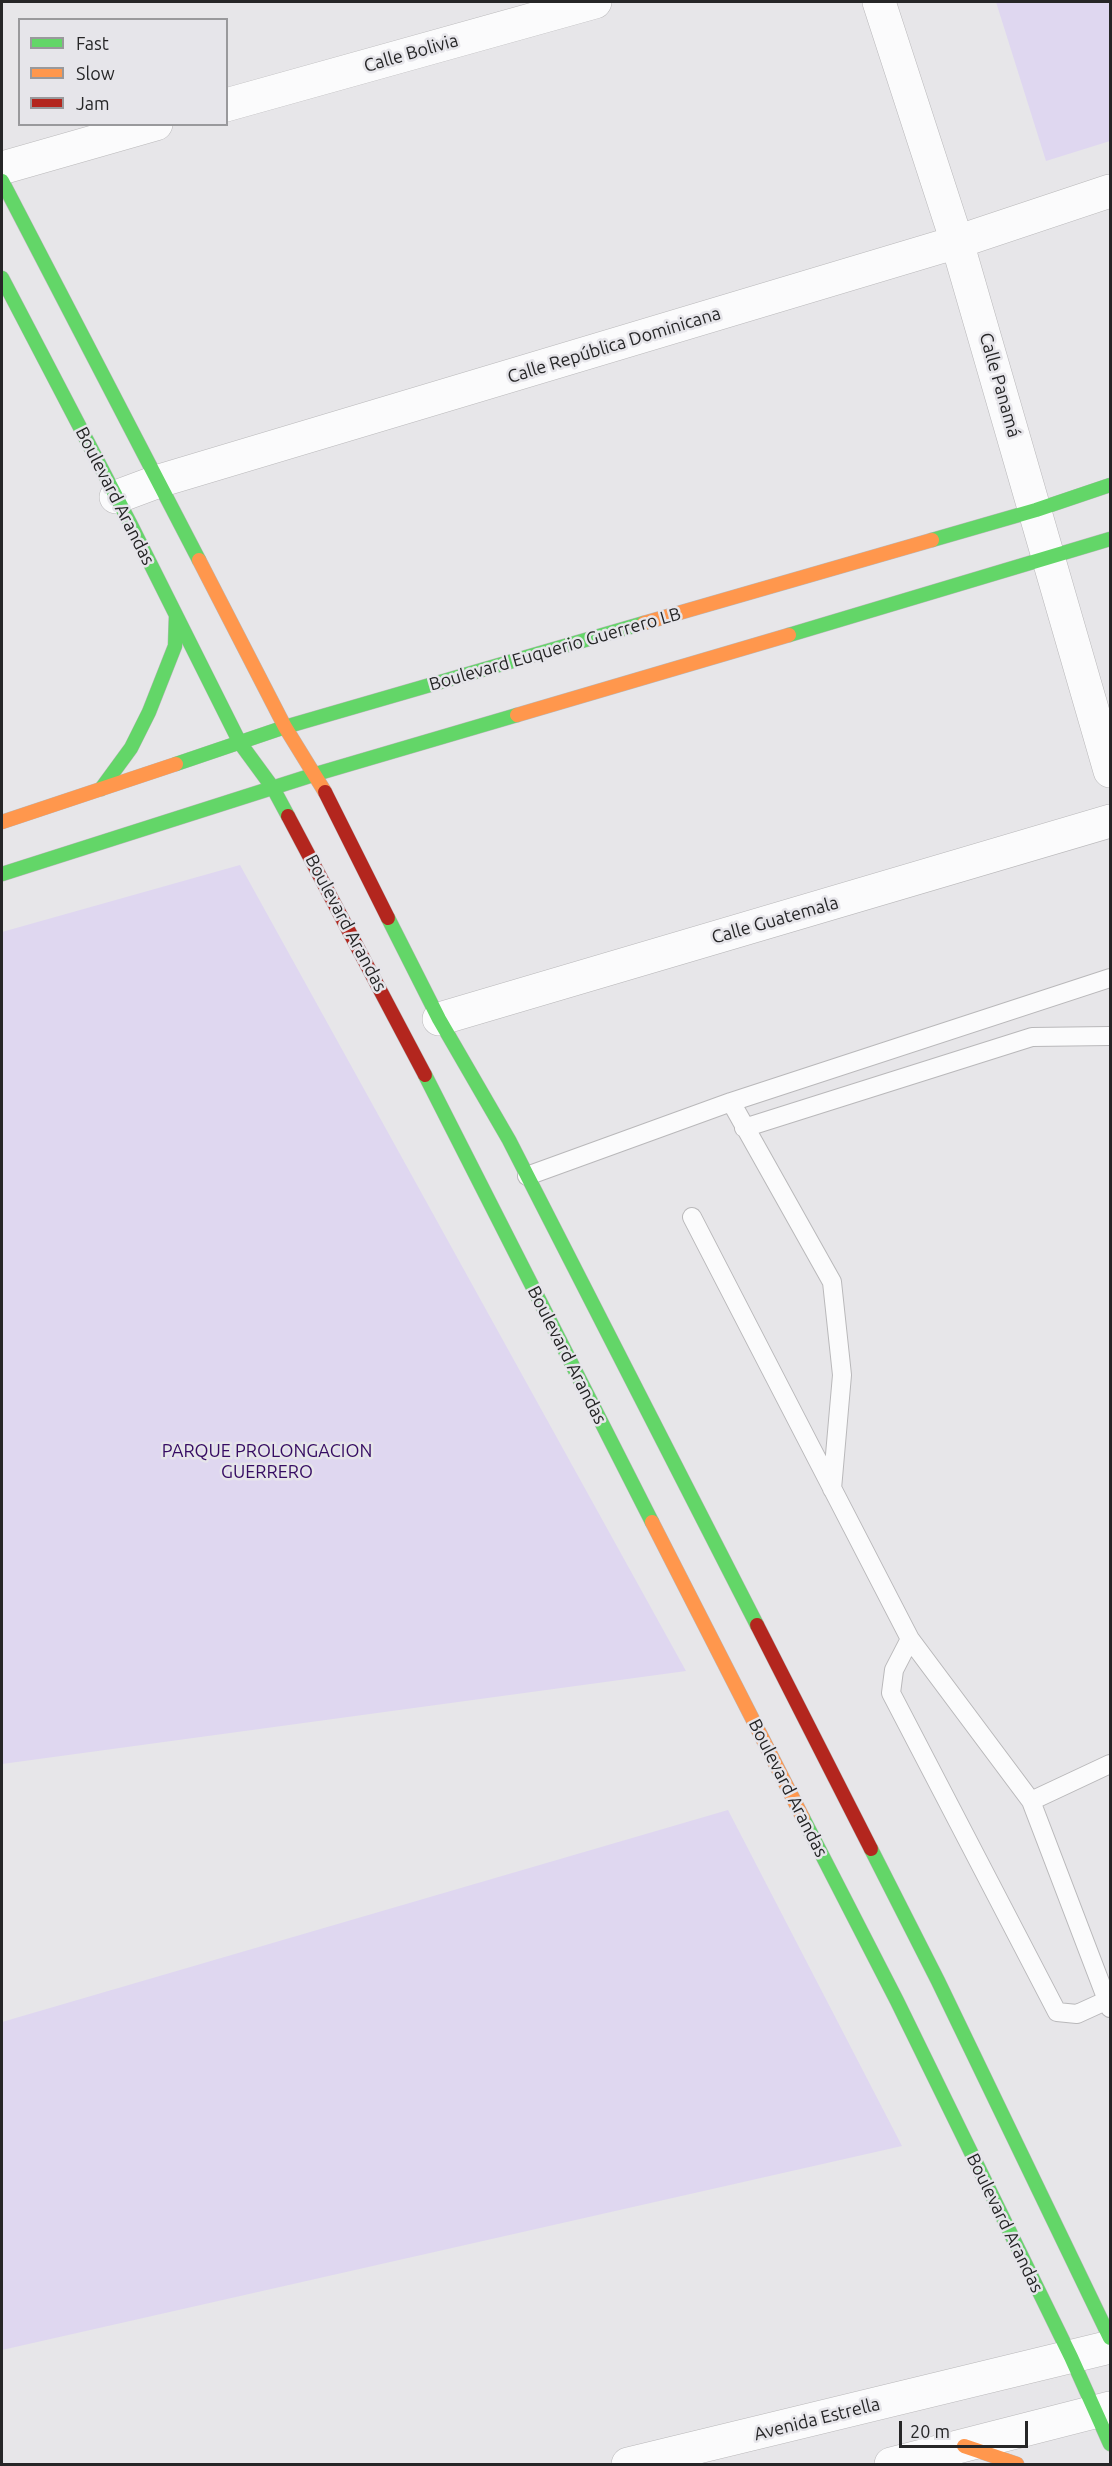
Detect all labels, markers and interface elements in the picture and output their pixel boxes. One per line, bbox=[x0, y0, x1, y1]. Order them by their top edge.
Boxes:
legend bbox=[18, 18, 228, 126]
street label: Calle Bolivia bbox=[361, 29, 461, 77]
text: Fast bbox=[76, 33, 109, 53]
text: Slow bbox=[76, 63, 115, 83]
text: Jam bbox=[76, 93, 110, 113]
street label: Calle República Dominicana bbox=[505, 302, 723, 388]
street label: Calle Panamá bbox=[975, 330, 1025, 440]
street label: Boulevard Arandas bbox=[71, 423, 159, 569]
street label: Boulevard Euquerio Guerrero LB bbox=[427, 603, 683, 695]
street label: Boulevard Arandas bbox=[301, 851, 391, 995]
street label: Calle Guatemala bbox=[709, 892, 841, 948]
street label: Boulevard Arandas bbox=[523, 1282, 611, 1428]
park label: PARQUE PROLONGACION GUERRERO bbox=[162, 1440, 372, 1482]
street label: Boulevard Arandas bbox=[744, 1715, 832, 1861]
street label: Boulevard Arandas bbox=[962, 2150, 1048, 2296]
street label: Avenida Estrella bbox=[752, 2393, 882, 2445]
scale bar bbox=[902, 2409, 1031, 2447]
text: 20 m bbox=[910, 2421, 950, 2441]

